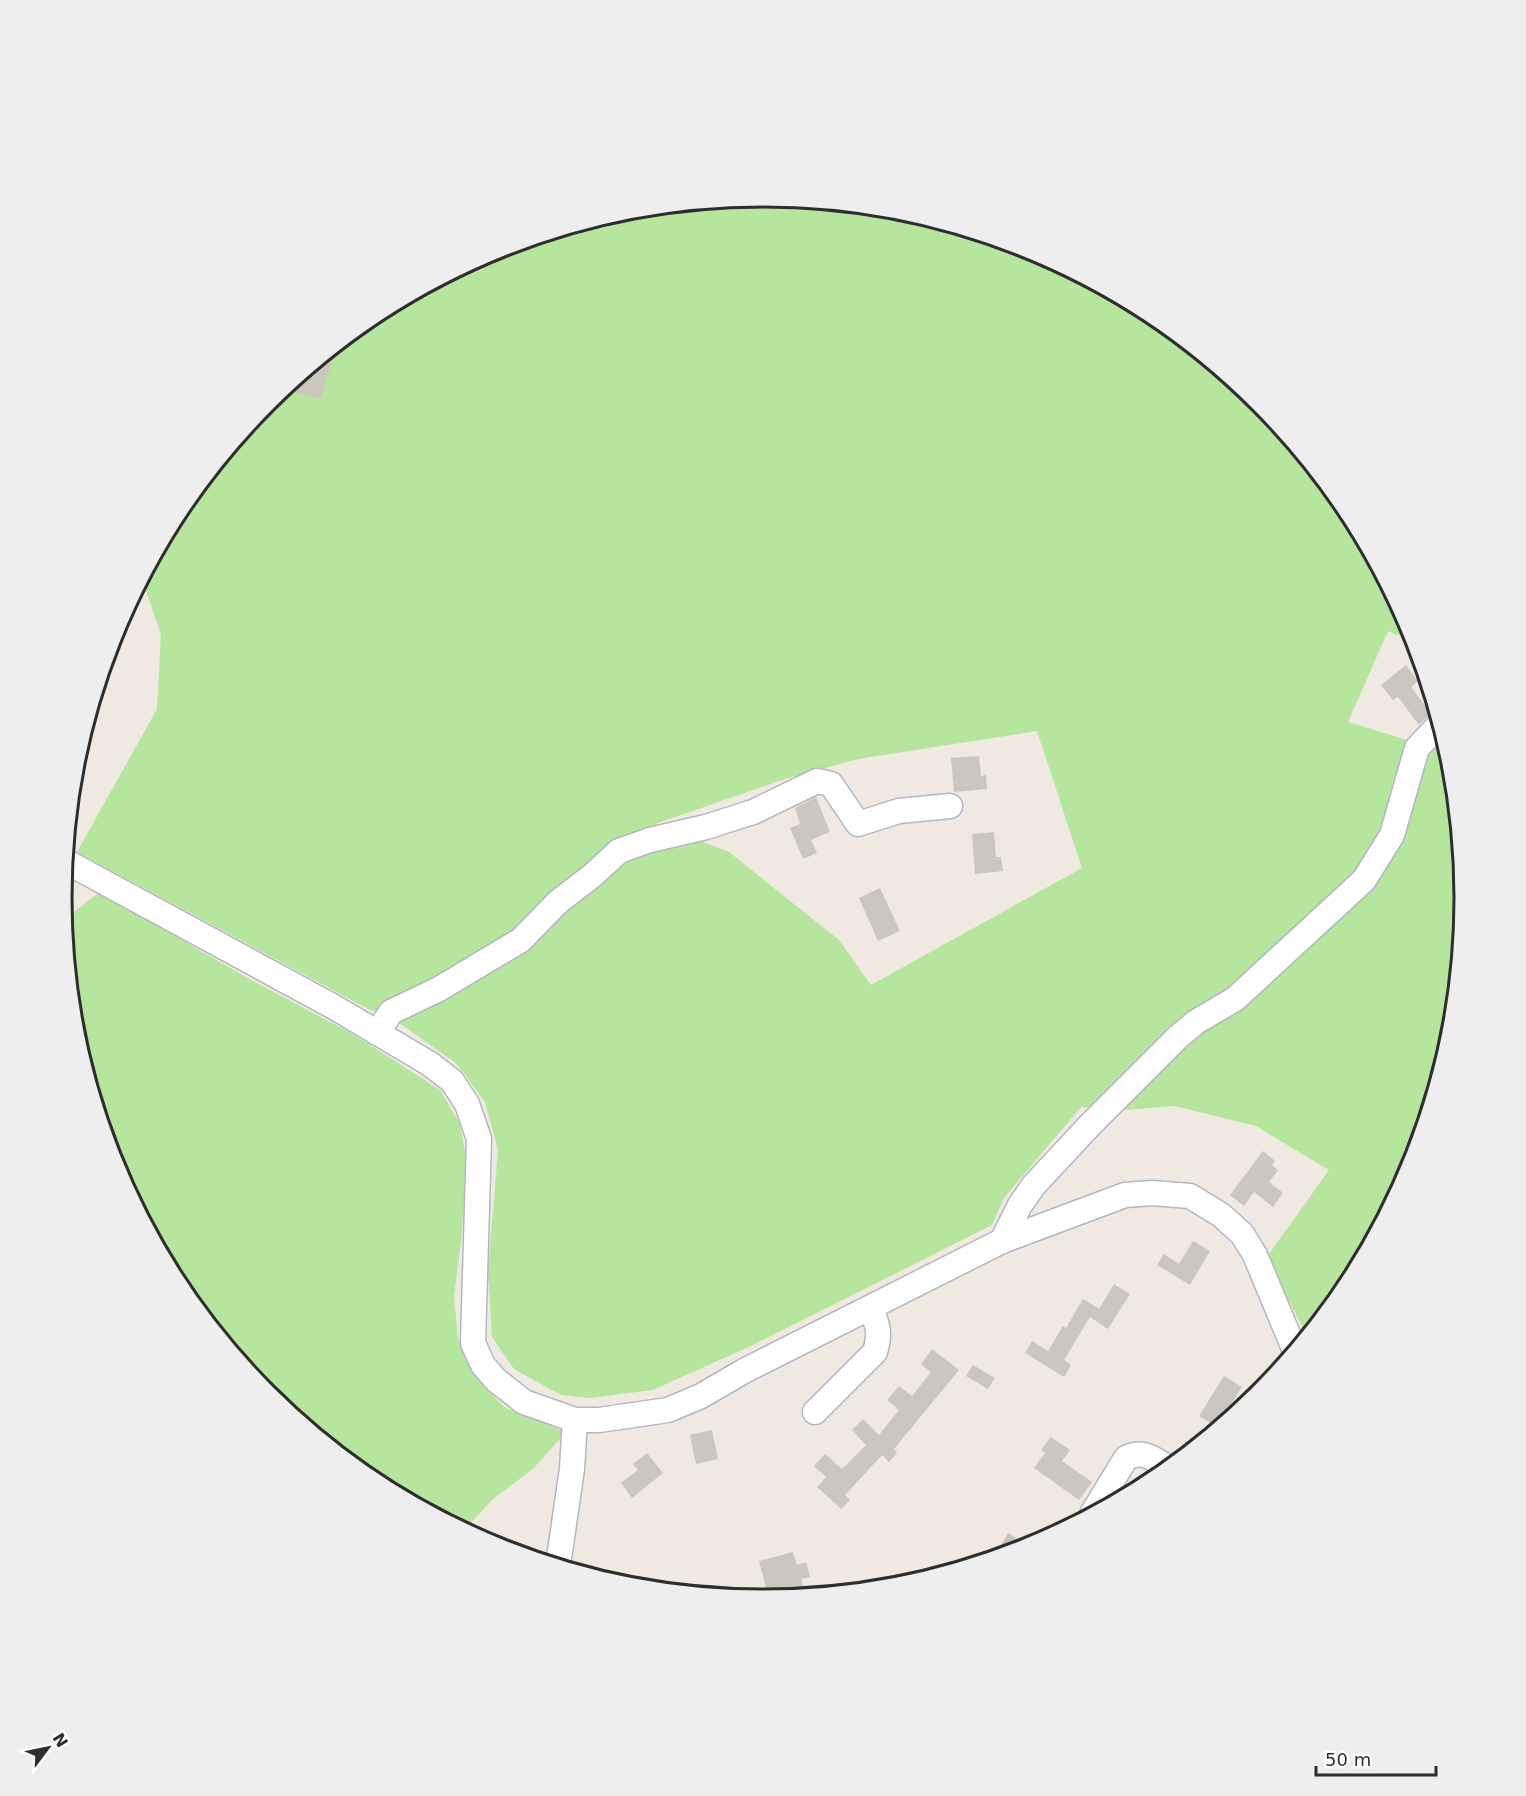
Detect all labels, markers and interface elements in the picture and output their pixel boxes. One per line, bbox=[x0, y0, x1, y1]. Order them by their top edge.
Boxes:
north arrow bbox=[18, 1718, 78, 1778]
text: N bbox=[49, 1730, 72, 1751]
scale bar bbox=[1316, 1739, 1436, 1777]
text: 50 m bbox=[1325, 1749, 1371, 1770]

